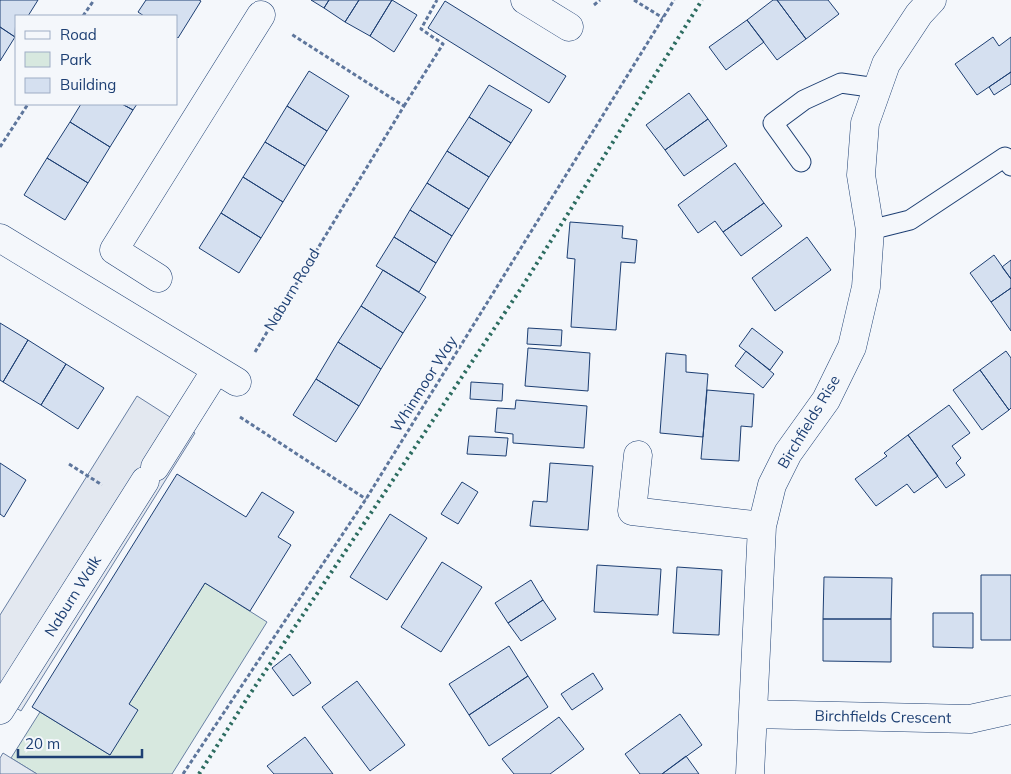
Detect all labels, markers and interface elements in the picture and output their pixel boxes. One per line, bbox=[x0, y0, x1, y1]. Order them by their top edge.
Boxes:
legend bbox=[15, 15, 178, 105]
text: Road bbox=[60, 25, 97, 44]
text: Park bbox=[60, 50, 92, 69]
text: Building bbox=[60, 75, 116, 94]
street label: Naburn Road bbox=[260, 245, 324, 334]
street label: Whinmoor Way bbox=[386, 332, 461, 435]
street label: Birchfields Rise bbox=[773, 372, 844, 472]
street label: Naburn Walk bbox=[40, 551, 105, 640]
street label: Birchfields Crescent bbox=[814, 706, 952, 727]
scale bar bbox=[18, 726, 141, 758]
text: 20 m bbox=[25, 734, 60, 753]

